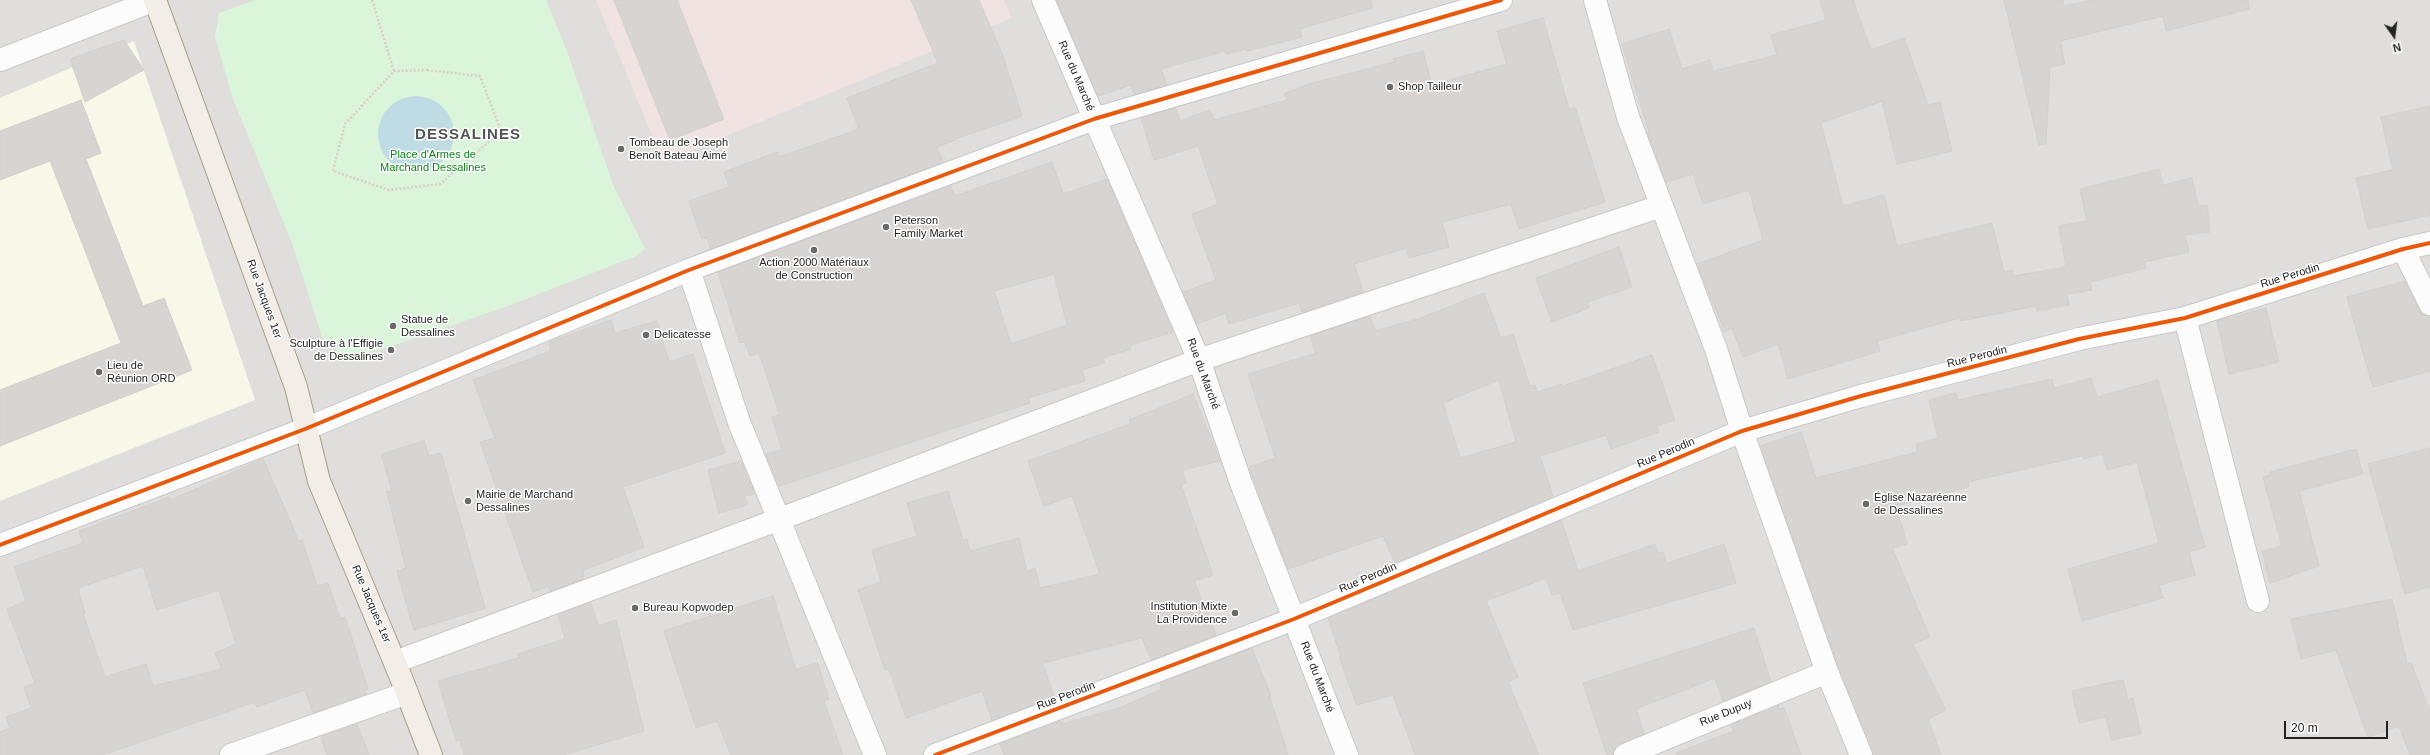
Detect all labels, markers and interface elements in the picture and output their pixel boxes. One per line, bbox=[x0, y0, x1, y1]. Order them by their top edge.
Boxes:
north arrow bbox=[2374, 16, 2414, 56]
street label: Rue du Marché bbox=[1055, 39, 1097, 113]
text: N bbox=[2392, 41, 2402, 54]
place label: Shop Tailleur bbox=[1398, 80, 1462, 94]
marker: Shop Tailleur bbox=[1385, 82, 1395, 92]
district label: DESSALINES bbox=[415, 126, 521, 144]
place label: Tombeau de Joseph Benoît Bateau Aimé bbox=[629, 136, 728, 162]
marker: Tombeau de Joseph Benoît Bateau Aimé bbox=[616, 144, 626, 154]
park label: Place d'Armes de Marchand Dessalines bbox=[380, 148, 486, 174]
place label: Peterson Family Market bbox=[894, 214, 963, 240]
marker: Peterson Family Market bbox=[881, 222, 891, 232]
marker: Action 2000 Matériaux de Construction bbox=[809, 245, 819, 255]
place label: Action 2000 Matériaux de Construction bbox=[759, 256, 869, 282]
street label: Rue Jacques 1er bbox=[244, 258, 284, 340]
street label: Rue Perodin bbox=[2259, 261, 2321, 291]
place label: Statue de Dessalines bbox=[401, 313, 455, 339]
marker: Statue de Dessalines bbox=[388, 321, 398, 331]
place label: Delicatesse bbox=[654, 328, 711, 342]
marker: Delicatesse bbox=[641, 330, 651, 340]
street label: Rue du Marché bbox=[1184, 336, 1222, 412]
place label: Sculpture à l'Effigie de Dessalines bbox=[289, 337, 383, 363]
street label: Rue Perodin bbox=[1946, 343, 2008, 371]
marker: Sculpture à l'Effigie de Dessalines bbox=[386, 345, 396, 355]
place label: Lieu de Réunion ORD bbox=[107, 359, 175, 385]
marker: Lieu de Réunion ORD bbox=[94, 367, 104, 377]
street label: Rue Perodin bbox=[1635, 435, 1697, 471]
place label: Mairie de Marchand Dessalines bbox=[476, 488, 573, 514]
place label: Église Nazaréenne de Dessalines bbox=[1874, 491, 1967, 517]
marker: Mairie de Marchand Dessalines bbox=[463, 496, 473, 506]
marker: Église Nazaréenne de Dessalines bbox=[1861, 499, 1871, 509]
street label: Rue Perodin bbox=[1337, 560, 1399, 596]
street label: Rue Jacques 1er bbox=[349, 563, 393, 645]
place label: Institution Mixte La Providence bbox=[1151, 600, 1227, 626]
place label: Bureau Kopwodep bbox=[643, 601, 734, 615]
marker: Bureau Kopwodep bbox=[630, 603, 640, 613]
marker: Institution Mixte La Providence bbox=[1230, 608, 1240, 618]
street label: Rue du Marché bbox=[1297, 640, 1337, 714]
street label: Rue Perodin bbox=[1035, 679, 1097, 713]
street label: Rue Dupuy bbox=[1698, 697, 1754, 729]
scale bar bbox=[2286, 713, 2390, 739]
text: 20 m bbox=[2291, 721, 2318, 735]

